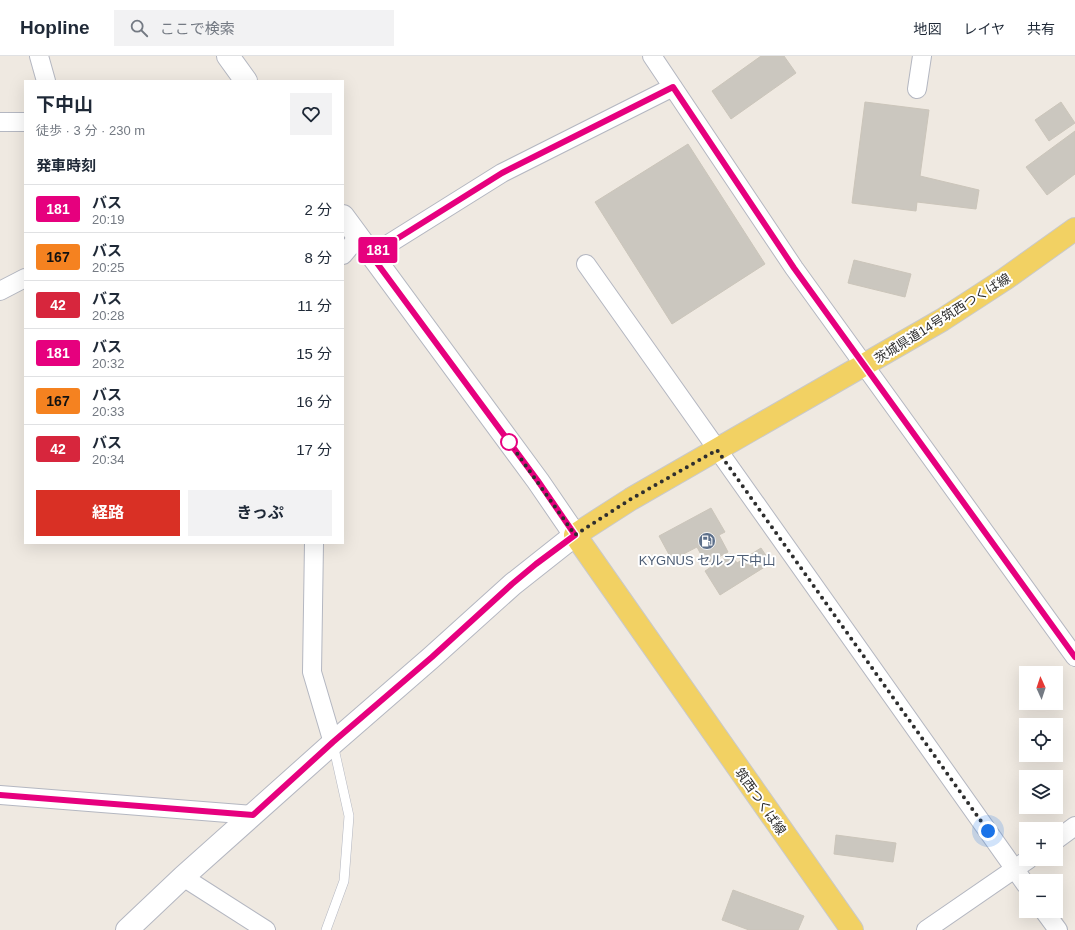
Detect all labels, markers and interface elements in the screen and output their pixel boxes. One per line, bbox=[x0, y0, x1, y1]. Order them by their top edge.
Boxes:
search box bbox=[114, 10, 394, 46]
text: Hopline bbox=[20, 17, 90, 38]
icon: search bbox=[128, 17, 150, 39]
text: ここで検索 bbox=[160, 20, 235, 37]
text: 地図 bbox=[913, 21, 941, 37]
text: レイヤ bbox=[963, 21, 1005, 37]
text: 共有 bbox=[1027, 21, 1055, 37]
button: heart bbox=[290, 93, 332, 135]
text: 下中山 bbox=[36, 94, 93, 115]
text: 徒歩 · 3 分 · 230 m bbox=[36, 123, 145, 138]
text: 発車時刻 bbox=[36, 157, 96, 174]
text: バス bbox=[92, 194, 122, 211]
text: 181 bbox=[46, 201, 70, 217]
text: 2 分 bbox=[304, 201, 332, 218]
text: 20:19 bbox=[92, 212, 125, 227]
line badge: 181 bbox=[355, 237, 401, 263]
text: バス bbox=[92, 242, 122, 259]
text: 181 bbox=[366, 242, 390, 258]
text: 167 bbox=[46, 249, 70, 265]
text: 8 分 bbox=[304, 249, 332, 266]
text: 20:25 bbox=[92, 260, 125, 275]
street label: 茨城県道14号筑西つくば線 bbox=[872, 270, 1013, 367]
text: バス bbox=[92, 290, 122, 307]
text: 42 bbox=[50, 297, 66, 313]
text: 11 分 bbox=[297, 297, 332, 314]
text: 20:28 bbox=[92, 308, 125, 323]
text: バス bbox=[92, 338, 122, 355]
text: 181 bbox=[46, 345, 70, 361]
text: 15 分 bbox=[296, 345, 332, 362]
text: 20:32 bbox=[92, 356, 125, 371]
text: バス bbox=[92, 386, 122, 403]
text: 167 bbox=[46, 393, 70, 409]
text: 16 分 bbox=[296, 393, 332, 410]
text: 20:33 bbox=[92, 404, 125, 419]
unlabelled marker bbox=[500, 433, 518, 451]
text: バス bbox=[92, 434, 122, 451]
text: 42 bbox=[50, 441, 66, 457]
text: 17 分 bbox=[296, 441, 332, 458]
text: 20:34 bbox=[92, 452, 125, 467]
button: 経路 bbox=[36, 490, 180, 536]
button: きっぷ bbox=[188, 490, 332, 536]
fuel station icon: KYGNUS セルフ下中山 bbox=[697, 531, 717, 551]
place label: KYGNUS セルフ下中山 bbox=[639, 553, 775, 568]
north arrow bbox=[1019, 666, 1063, 710]
map controls bbox=[1019, 666, 1063, 918]
button: locate bbox=[1019, 718, 1063, 762]
street label: 筑西つくば線 bbox=[732, 765, 789, 838]
button: layers bbox=[1019, 770, 1063, 814]
your location bbox=[978, 821, 998, 841]
button: + bbox=[1019, 822, 1063, 866]
button: − bbox=[1019, 874, 1063, 918]

